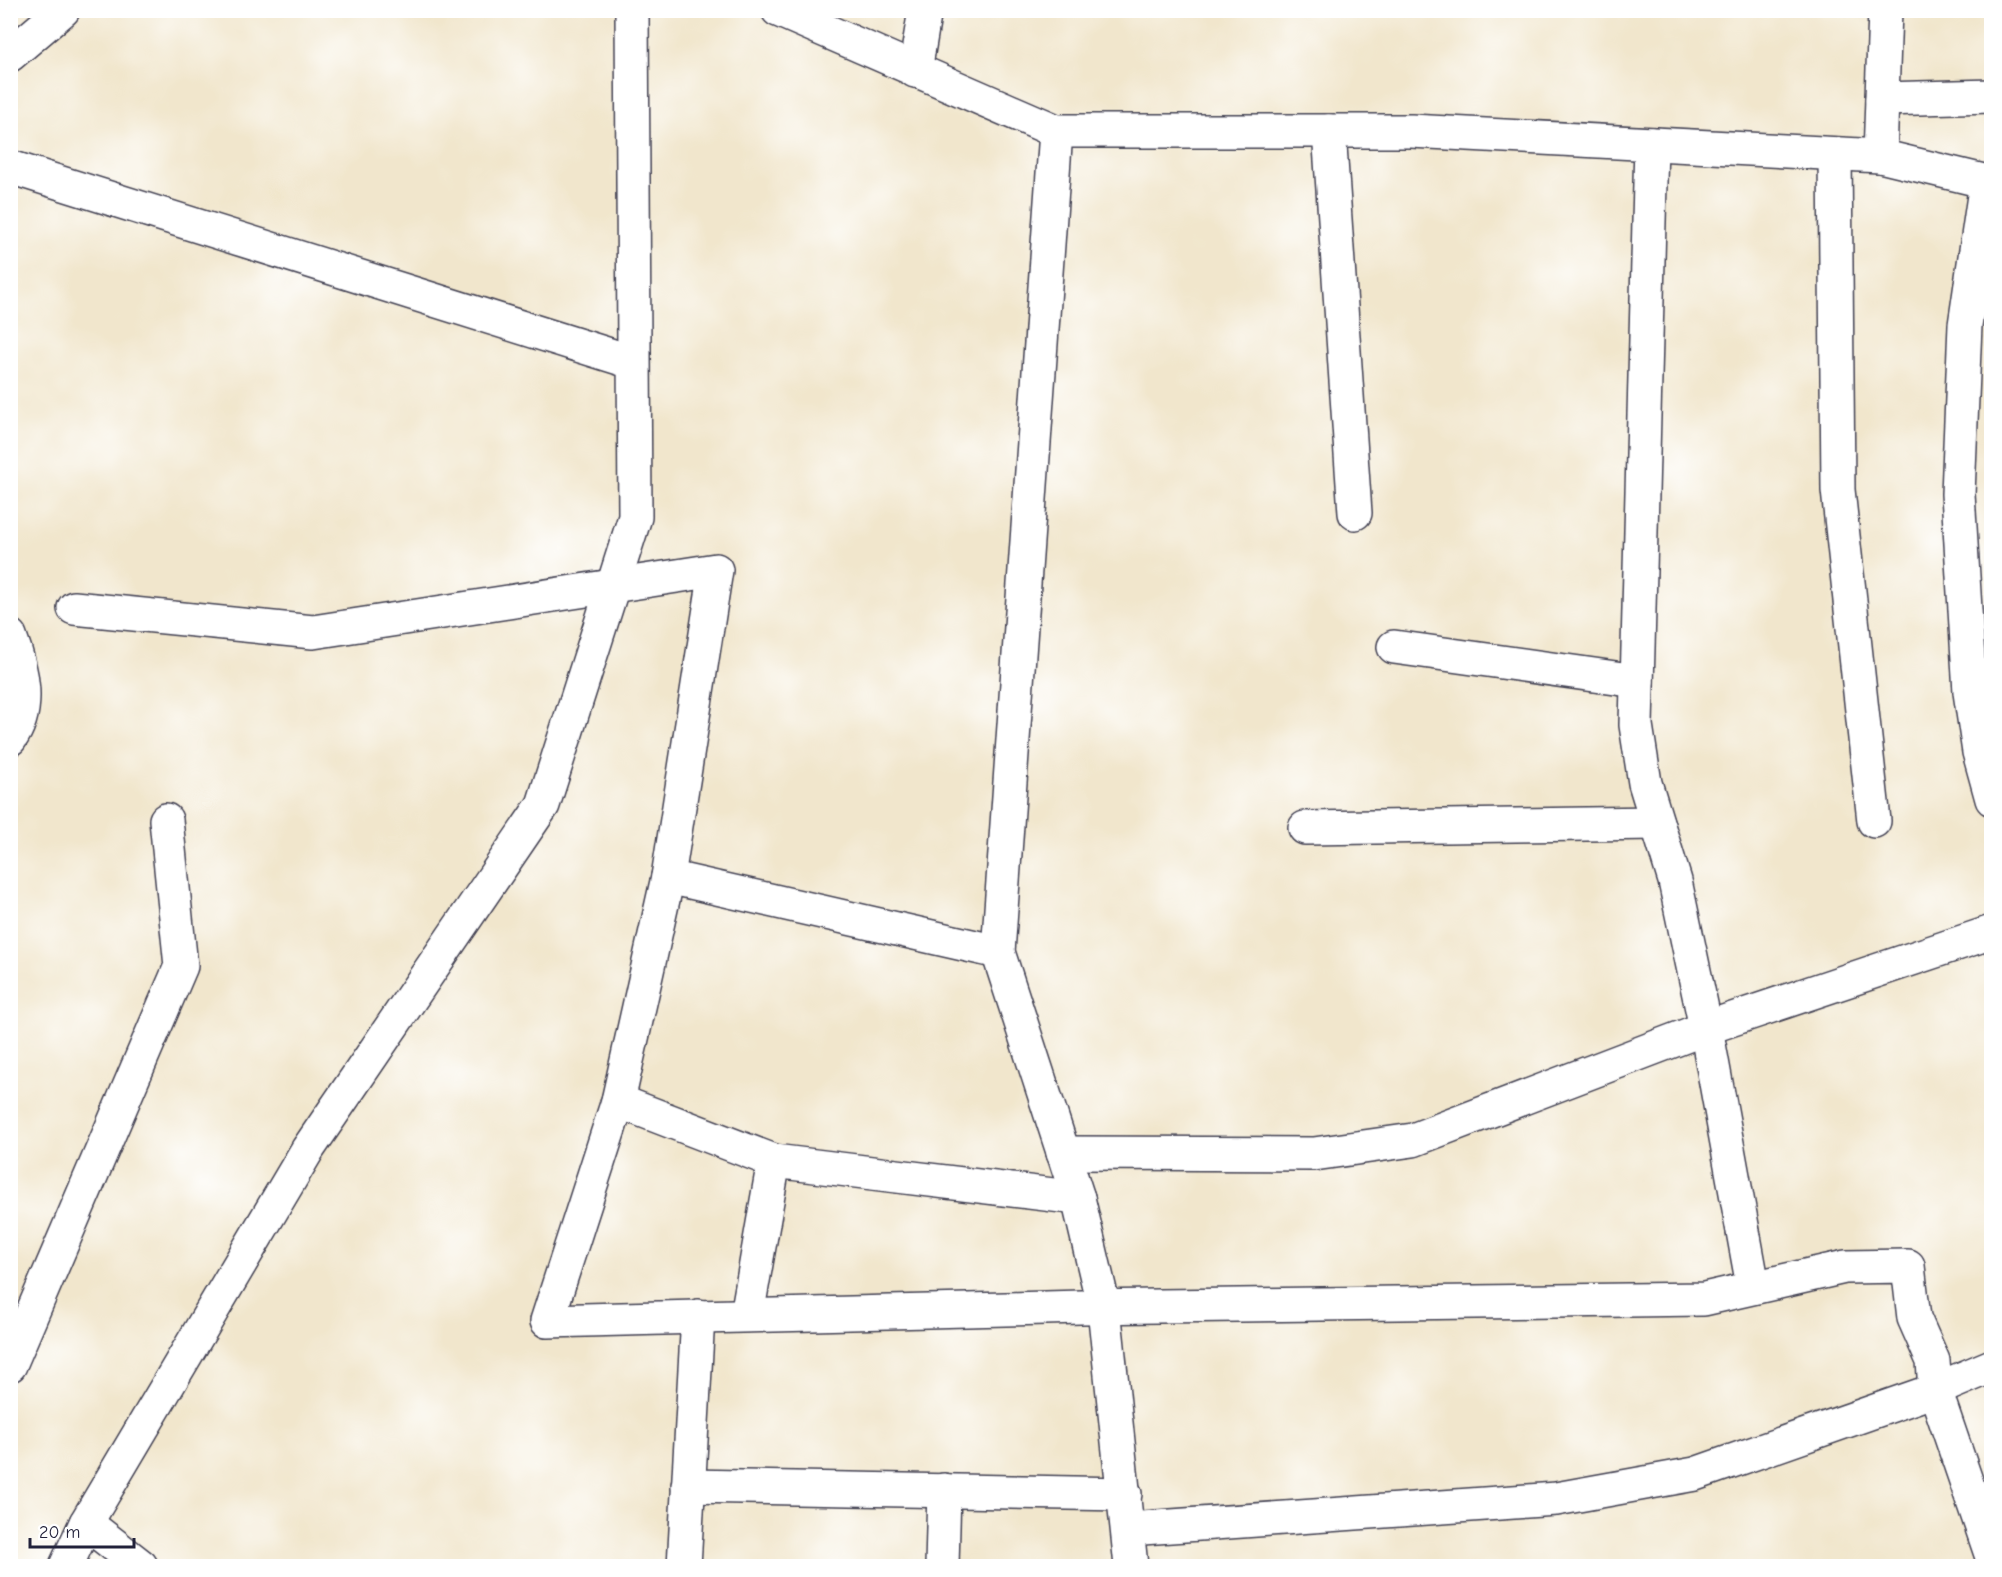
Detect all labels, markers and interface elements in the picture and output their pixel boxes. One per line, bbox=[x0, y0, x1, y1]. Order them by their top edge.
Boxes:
scale bar bbox=[30, 1511, 134, 1549]
text: 20 m bbox=[39, 1522, 80, 1543]

